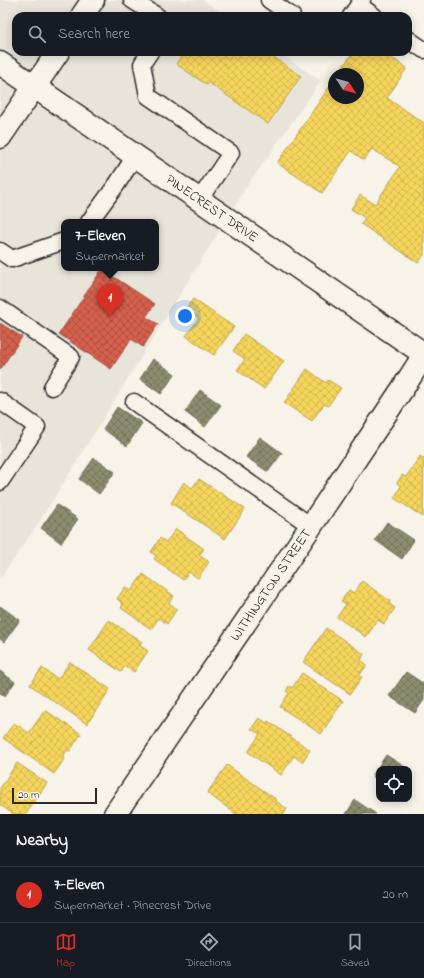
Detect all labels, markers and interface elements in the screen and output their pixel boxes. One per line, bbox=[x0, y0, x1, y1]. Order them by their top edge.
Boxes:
search box bbox=[12, 12, 412, 56]
icon: search bbox=[26, 23, 48, 45]
text: Search here bbox=[58, 23, 130, 45]
north arrow bbox=[328, 68, 364, 104]
street label: PINECREST DRIVE bbox=[161, 169, 263, 248]
popup bbox=[61, 219, 159, 271]
text: 7-Eleven bbox=[75, 225, 126, 247]
text: Supermarket bbox=[75, 247, 145, 266]
pin: 1 bbox=[97, 284, 123, 317]
your location bbox=[175, 306, 195, 326]
street label: WITHINGTON STREET bbox=[225, 525, 317, 645]
map controls bbox=[376, 766, 412, 802]
button: locate bbox=[376, 766, 412, 802]
scale bar bbox=[12, 786, 97, 805]
text: 20 m bbox=[18, 787, 40, 803]
text: Nearby bbox=[16, 828, 68, 853]
text: 7-Eleven bbox=[54, 874, 105, 896]
text: 1 bbox=[27, 885, 31, 904]
text: 20 m bbox=[383, 885, 408, 904]
text: Supermarket · Pinecrest Drive bbox=[54, 896, 211, 915]
tab: Map bbox=[55, 931, 77, 971]
tab: Directions bbox=[186, 931, 231, 971]
tab: Saved bbox=[341, 931, 369, 971]

